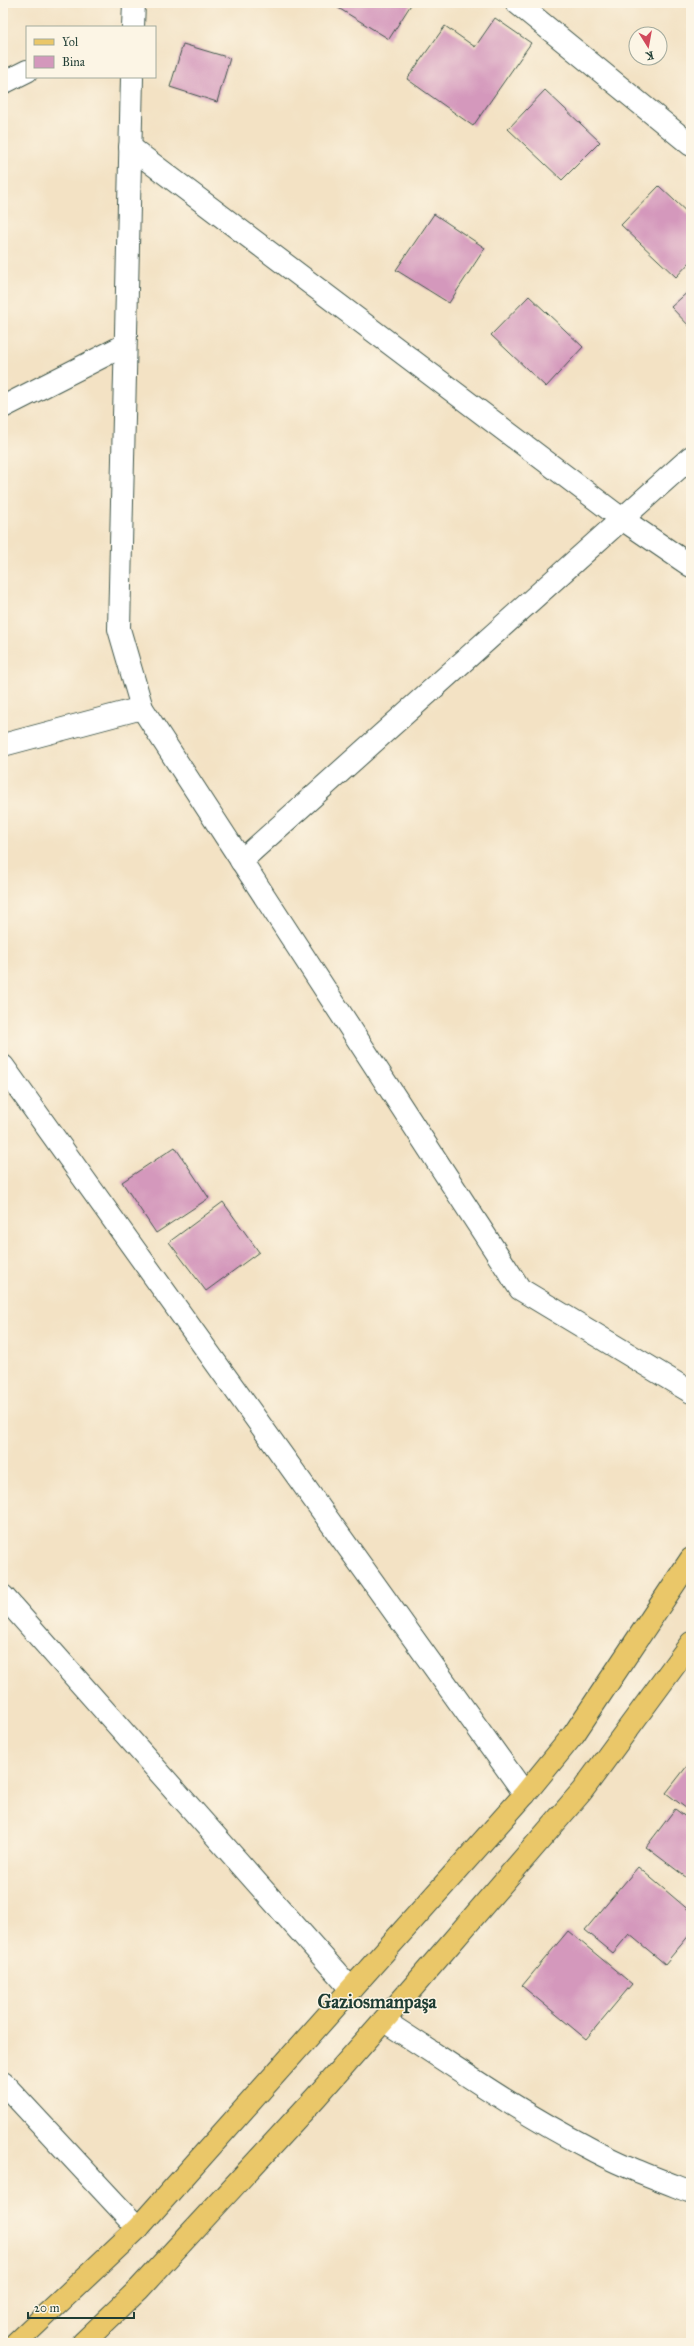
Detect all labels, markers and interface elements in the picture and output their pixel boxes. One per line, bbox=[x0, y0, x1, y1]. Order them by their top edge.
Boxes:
legend bbox=[26, 26, 156, 78]
north arrow bbox=[628, 26, 668, 66]
text: Yol bbox=[62, 35, 79, 49]
text: K bbox=[644, 48, 655, 63]
text: Bina bbox=[62, 55, 86, 69]
district label: Gaziosmanpaşa bbox=[317, 1990, 438, 2014]
scale bar bbox=[28, 2294, 134, 2320]
text: 20 m bbox=[34, 2301, 60, 2315]

